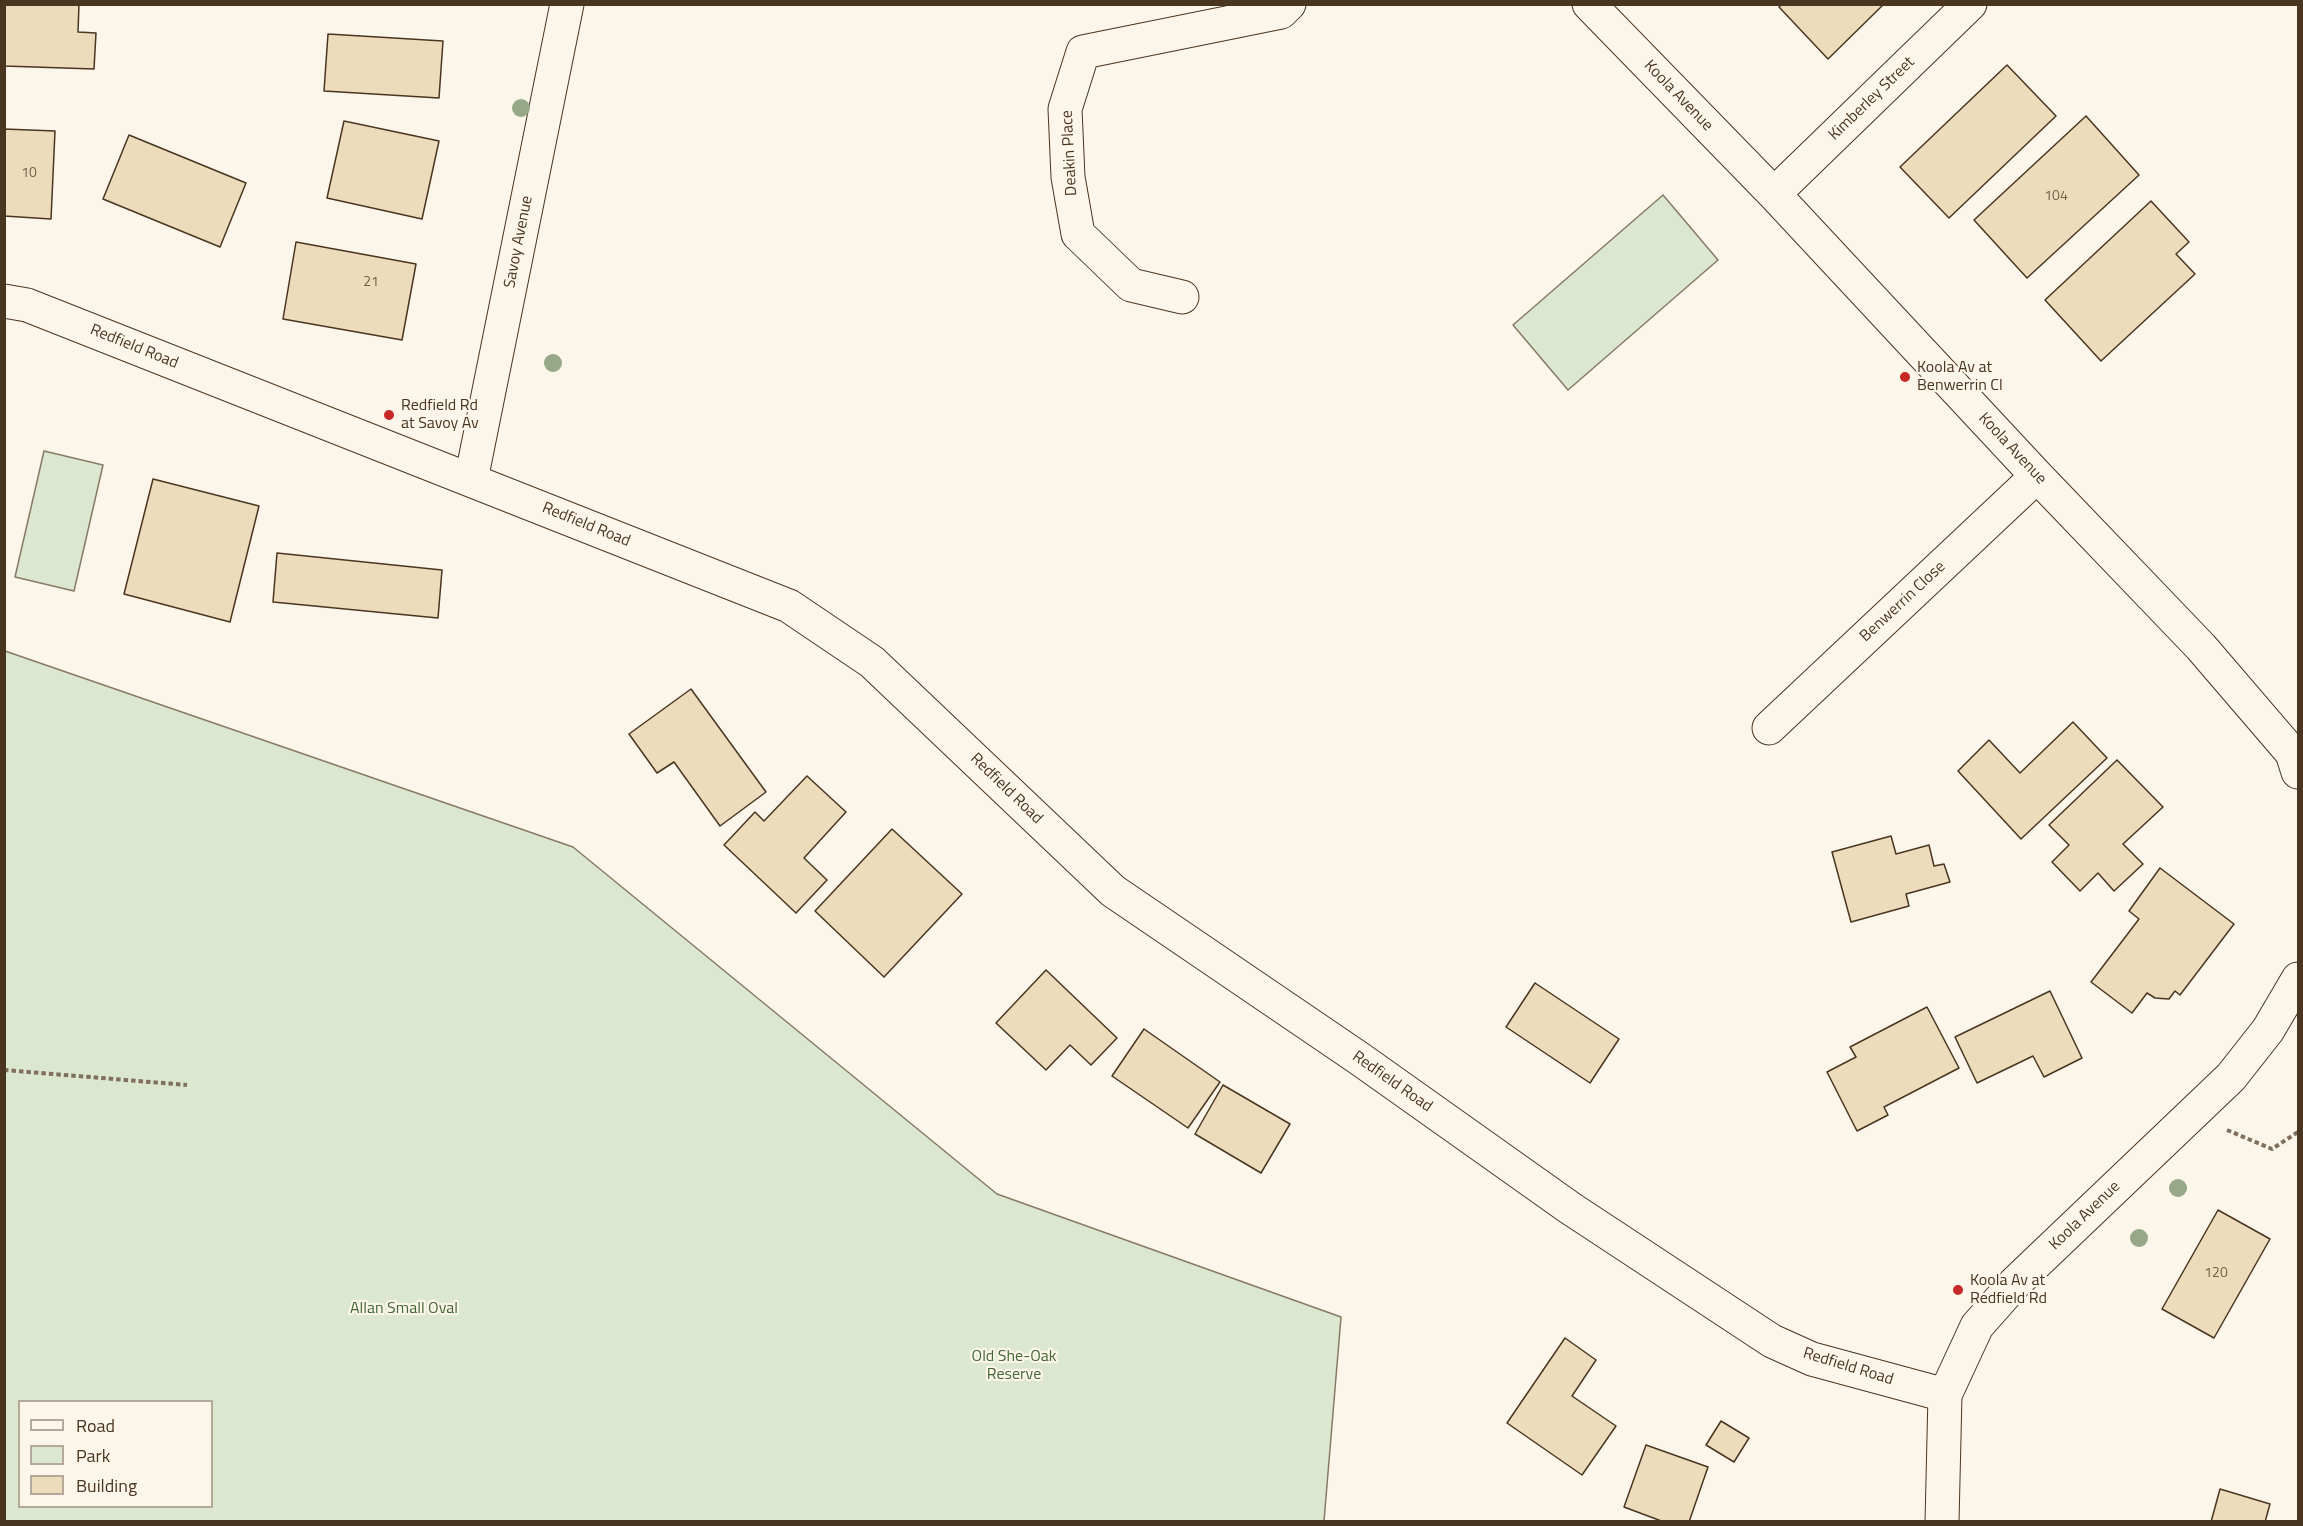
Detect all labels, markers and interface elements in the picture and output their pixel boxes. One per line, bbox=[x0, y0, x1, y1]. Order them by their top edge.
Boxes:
street label: Kimberley Street bbox=[1825, 53, 1919, 145]
street label: Koola Avenue bbox=[1639, 57, 1717, 135]
street label: Deakin Place bbox=[1058, 110, 1082, 196]
house number: 10 bbox=[21, 166, 37, 182]
house number: 104 bbox=[2044, 189, 2068, 205]
street label: Savoy Avenue bbox=[501, 194, 537, 290]
house number: 21 bbox=[363, 275, 379, 291]
street label: Redfield Road bbox=[87, 321, 181, 373]
place label: Koola Av at Benwerrin Cl bbox=[1917, 358, 2003, 396]
marker: Koola Av at Benwerrin Cl bbox=[1898, 370, 1912, 384]
place label: Redfield Rd at Savoy Av bbox=[401, 396, 479, 434]
marker: Redfield Rd at Savoy Av bbox=[382, 408, 396, 422]
street label: Koola Avenue bbox=[1974, 409, 2050, 489]
street label: Redfield Road bbox=[539, 499, 633, 551]
street label: Benwerrin Close bbox=[1856, 558, 1950, 646]
street label: Redfield Road bbox=[966, 750, 1046, 828]
street label: Redfield Road bbox=[1348, 1047, 1436, 1117]
street label: Koola Avenue bbox=[2046, 1177, 2124, 1255]
house number: 120 bbox=[2204, 1266, 2228, 1282]
place label: Koola Av at Redfield Rd bbox=[1970, 1271, 2047, 1309]
marker: Koola Av at Redfield Rd bbox=[1951, 1283, 1965, 1297]
park label: Allan Small Oval bbox=[350, 1299, 458, 1319]
street label: Redfield Road bbox=[1801, 1344, 1895, 1390]
park label: Old She-Oak Reserve bbox=[972, 1347, 1056, 1385]
legend bbox=[18, 1400, 213, 1508]
text: Road bbox=[76, 1412, 115, 1439]
text: Park bbox=[76, 1442, 110, 1469]
text: Building bbox=[76, 1472, 137, 1499]

